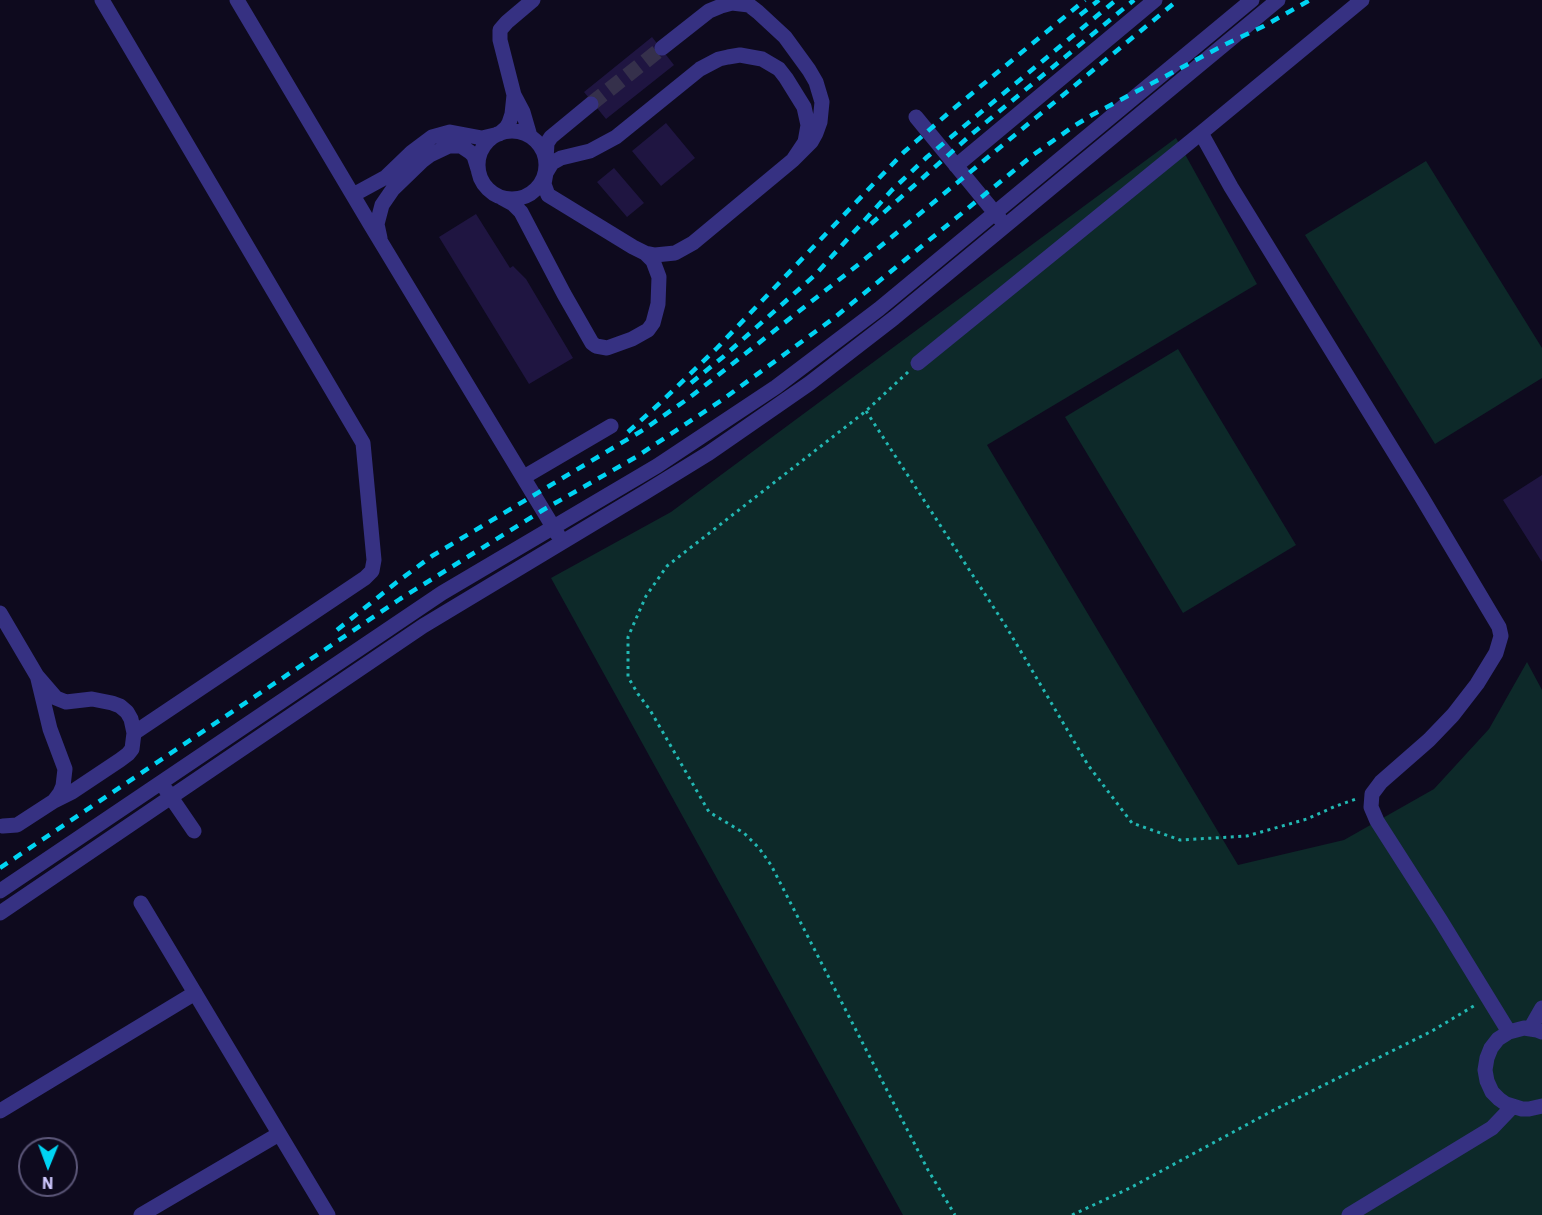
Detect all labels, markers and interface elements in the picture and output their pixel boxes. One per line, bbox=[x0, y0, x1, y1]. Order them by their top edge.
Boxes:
north arrow bbox=[18, 1137, 78, 1197]
text: N bbox=[42, 1173, 54, 1193]

